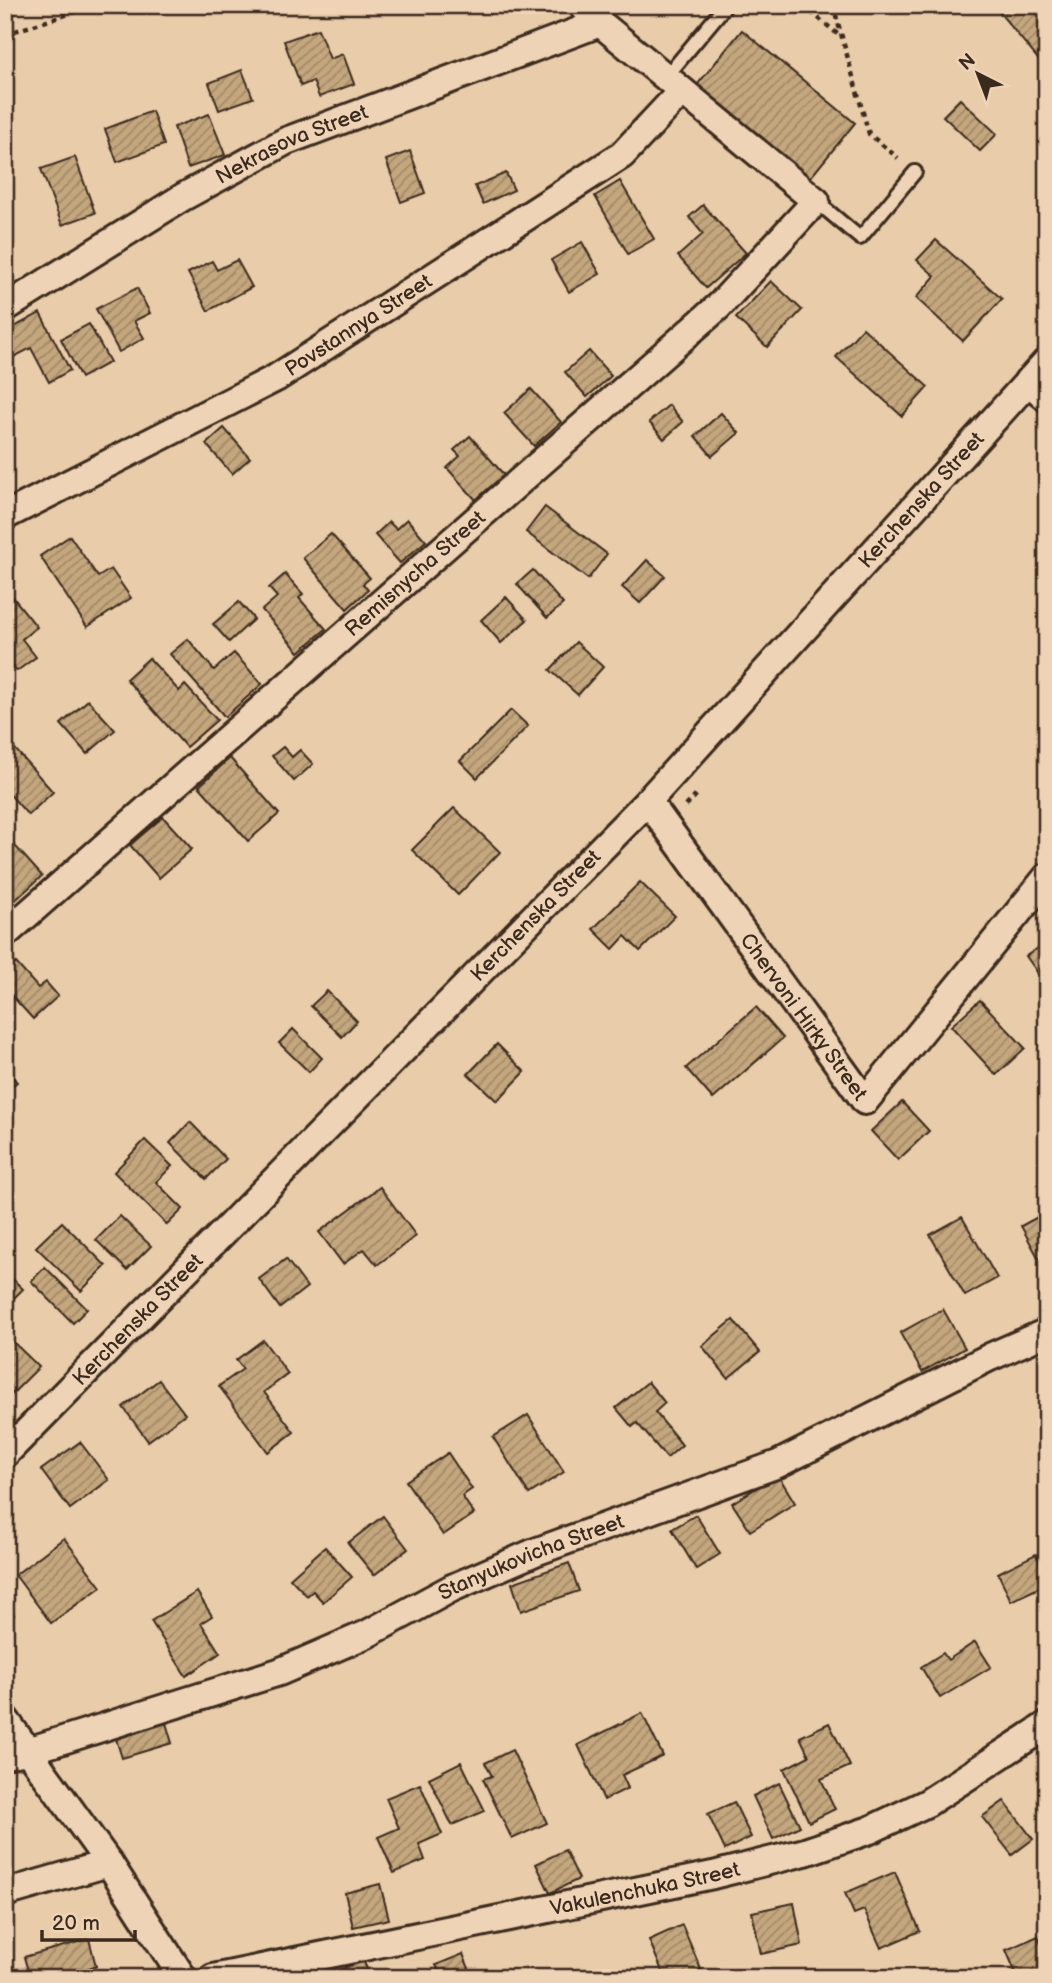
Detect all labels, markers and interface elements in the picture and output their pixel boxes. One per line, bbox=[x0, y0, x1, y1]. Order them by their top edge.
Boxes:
north arrow bbox=[944, 38, 1014, 108]
text: N bbox=[955, 49, 981, 76]
street label: Nekrasova Street bbox=[211, 99, 372, 189]
street label: Povstannya Street bbox=[280, 268, 437, 382]
street label: Kerchenska Street bbox=[853, 426, 990, 573]
street label: Remisnycha Street bbox=[340, 505, 491, 642]
street label: Kerchenska Street bbox=[465, 844, 606, 987]
street label: Chervoni Hirky Street bbox=[735, 928, 873, 1106]
street label: Kerchenska Street bbox=[67, 1248, 208, 1391]
street label: Stanyukovicha Street bbox=[434, 1508, 628, 1606]
street label: Vakulenchuka Street bbox=[548, 1856, 743, 1921]
scale bar bbox=[42, 1899, 135, 1943]
text: 20 m bbox=[52, 1911, 100, 1936]

